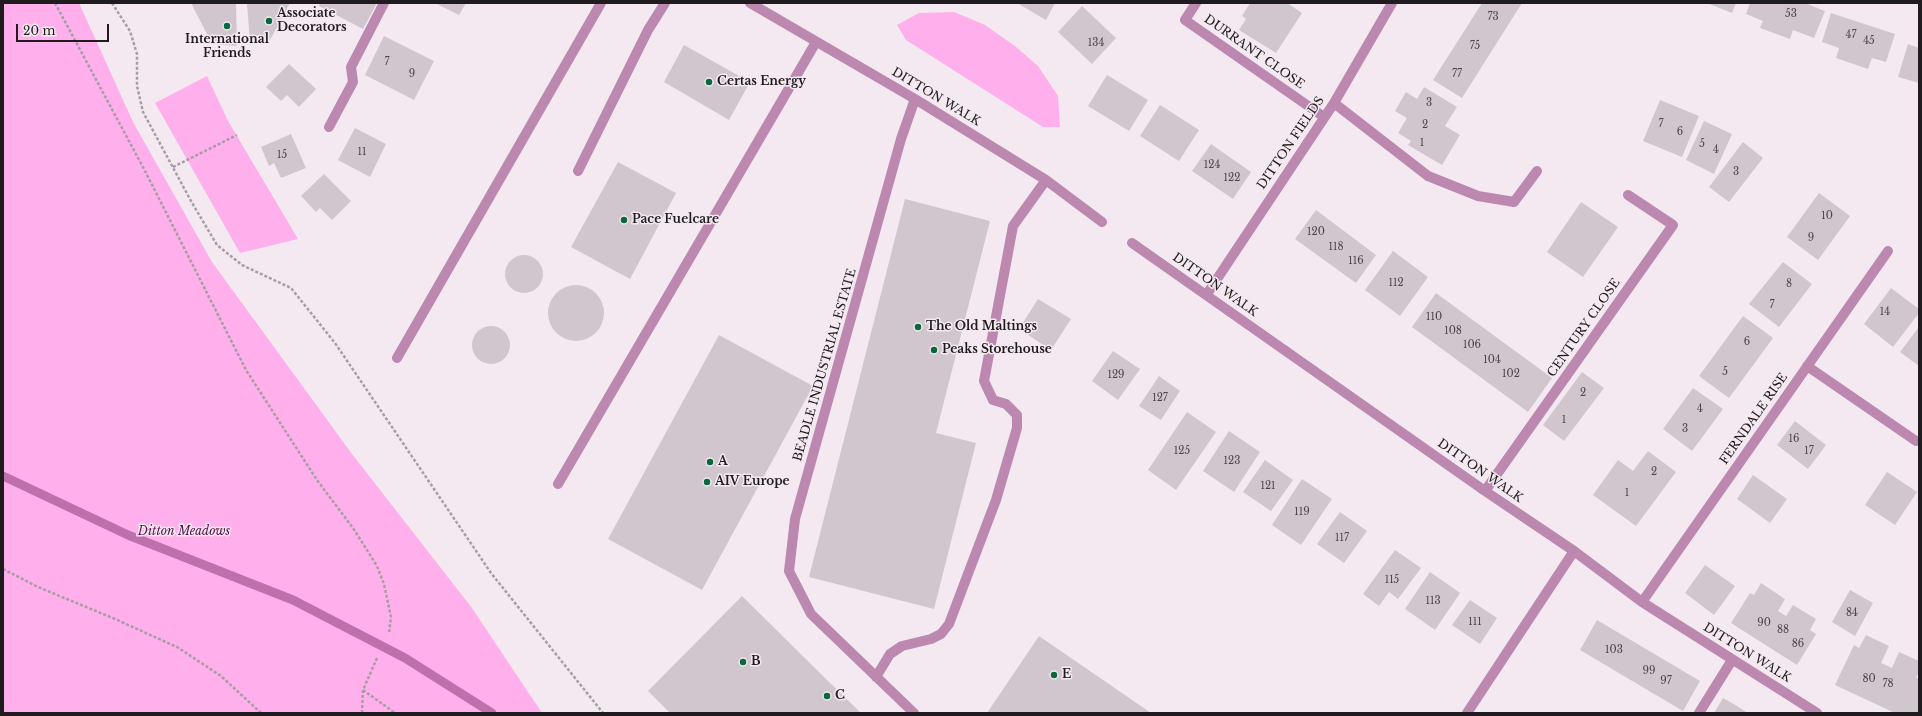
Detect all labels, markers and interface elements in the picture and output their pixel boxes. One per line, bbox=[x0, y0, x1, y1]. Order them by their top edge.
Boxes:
place label: Associate Decorators bbox=[277, 7, 347, 35]
house number: 53 bbox=[1785, 8, 1797, 20]
house number: 73 bbox=[1487, 11, 1499, 23]
street label: DURRANT CLOSE bbox=[1201, 12, 1307, 92]
scale bar bbox=[18, 16, 111, 42]
marker: Associate Decorators bbox=[264, 16, 274, 26]
marker: International Friends bbox=[222, 21, 232, 31]
text: 20 m bbox=[23, 23, 55, 38]
house number: 47 bbox=[1846, 29, 1856, 41]
place label: International Friends bbox=[185, 33, 269, 61]
house number: 45 bbox=[1863, 35, 1875, 47]
house number: 134 bbox=[1088, 37, 1104, 49]
house number: 75 bbox=[1470, 40, 1480, 52]
house number: 7 bbox=[384, 56, 390, 68]
street label: DITTON WALK bbox=[889, 65, 983, 129]
house number: 9 bbox=[409, 68, 415, 80]
house number: 77 bbox=[1452, 68, 1462, 80]
place label: Certas Energy bbox=[717, 75, 806, 89]
marker: Certas Energy bbox=[704, 77, 714, 87]
street label: DITTON FIELDS bbox=[1255, 94, 1327, 192]
house number: 3 bbox=[1426, 97, 1432, 109]
house number: 7 bbox=[1658, 118, 1664, 130]
house number: 2 bbox=[1422, 119, 1428, 131]
house number: 6 bbox=[1677, 126, 1683, 138]
house number: 1 bbox=[1420, 137, 1424, 149]
house number: 5 bbox=[1699, 138, 1705, 150]
house number: 4 bbox=[1713, 144, 1719, 156]
house number: 11 bbox=[358, 146, 366, 158]
house number: 15 bbox=[277, 149, 287, 161]
house number: 124 bbox=[1204, 159, 1220, 171]
house number: 3 bbox=[1733, 166, 1739, 178]
house number: 122 bbox=[1224, 172, 1240, 184]
house number: 10 bbox=[1821, 210, 1833, 222]
place label: Pace Fuelcare bbox=[632, 213, 719, 227]
marker: Pace Fuelcare bbox=[619, 215, 629, 225]
house number: 120 bbox=[1307, 226, 1325, 238]
house number: 9 bbox=[1808, 232, 1814, 244]
house number: 118 bbox=[1329, 241, 1343, 253]
street label: DITTON WALK bbox=[1170, 250, 1260, 320]
house number: 116 bbox=[1348, 255, 1364, 267]
street label: BEADLE INDUSTRIAL ESTATE bbox=[791, 267, 859, 463]
street label: CENTURY CLOSE bbox=[1545, 276, 1623, 380]
house number: 112 bbox=[1388, 277, 1404, 289]
house number: 8 bbox=[1786, 278, 1792, 290]
house number: 7 bbox=[1769, 299, 1775, 311]
house number: 14 bbox=[1880, 306, 1890, 318]
house number: 110 bbox=[1426, 311, 1442, 323]
place label: The Old Maltings bbox=[926, 320, 1037, 334]
marker: The Old Maltings bbox=[913, 322, 923, 332]
house number: 108 bbox=[1444, 325, 1462, 337]
house number: 6 bbox=[1744, 336, 1750, 348]
house number: 106 bbox=[1463, 339, 1481, 351]
place label: Peaks Storehouse bbox=[942, 343, 1052, 357]
marker: Peaks Storehouse bbox=[929, 345, 939, 355]
house number: 104 bbox=[1483, 354, 1501, 366]
house number: 5 bbox=[1722, 366, 1728, 378]
house number: 102 bbox=[1502, 368, 1520, 380]
house number: 129 bbox=[1107, 369, 1125, 381]
street label: FERNDALE RISE bbox=[1717, 370, 1791, 468]
house number: 2 bbox=[1580, 387, 1586, 399]
house number: 127 bbox=[1152, 392, 1168, 404]
house number: 4 bbox=[1697, 403, 1703, 415]
house number: 1 bbox=[1562, 414, 1566, 426]
house number: 3 bbox=[1682, 423, 1688, 435]
house number: 16 bbox=[1789, 433, 1799, 445]
street label: DITTON WALK bbox=[1435, 436, 1525, 506]
house number: 125 bbox=[1174, 445, 1190, 457]
house number: 17 bbox=[1804, 445, 1814, 457]
place label: A bbox=[718, 455, 728, 469]
house number: 123 bbox=[1224, 455, 1240, 467]
marker: A bbox=[705, 457, 715, 467]
house number: 2 bbox=[1651, 466, 1657, 478]
place label: AIV Europe bbox=[715, 475, 790, 489]
marker: AIV Europe bbox=[702, 477, 712, 487]
house number: 121 bbox=[1260, 480, 1276, 492]
house number: 1 bbox=[1625, 487, 1629, 499]
house number: 119 bbox=[1294, 506, 1310, 518]
park label: Ditton Meadows bbox=[138, 525, 230, 539]
house number: 117 bbox=[1335, 532, 1349, 544]
house number: 115 bbox=[1385, 574, 1399, 586]
house number: 113 bbox=[1425, 595, 1441, 607]
house number: 84 bbox=[1846, 607, 1858, 619]
house number: 111 bbox=[1468, 616, 1482, 628]
house number: 90 bbox=[1757, 617, 1771, 629]
street label: DITTON WALK bbox=[1701, 620, 1793, 686]
house number: 88 bbox=[1777, 624, 1789, 636]
house number: 86 bbox=[1792, 638, 1804, 650]
house number: 103 bbox=[1605, 644, 1623, 656]
place label: B bbox=[751, 655, 761, 669]
marker: B bbox=[738, 657, 748, 667]
house number: 99 bbox=[1643, 665, 1655, 677]
place label: E bbox=[1062, 668, 1071, 682]
marker: E bbox=[1049, 670, 1059, 680]
house number: 80 bbox=[1862, 673, 1876, 685]
house number: 97 bbox=[1660, 675, 1672, 687]
house number: 78 bbox=[1882, 678, 1894, 690]
place label: C bbox=[835, 689, 845, 703]
marker: C bbox=[822, 691, 832, 701]

